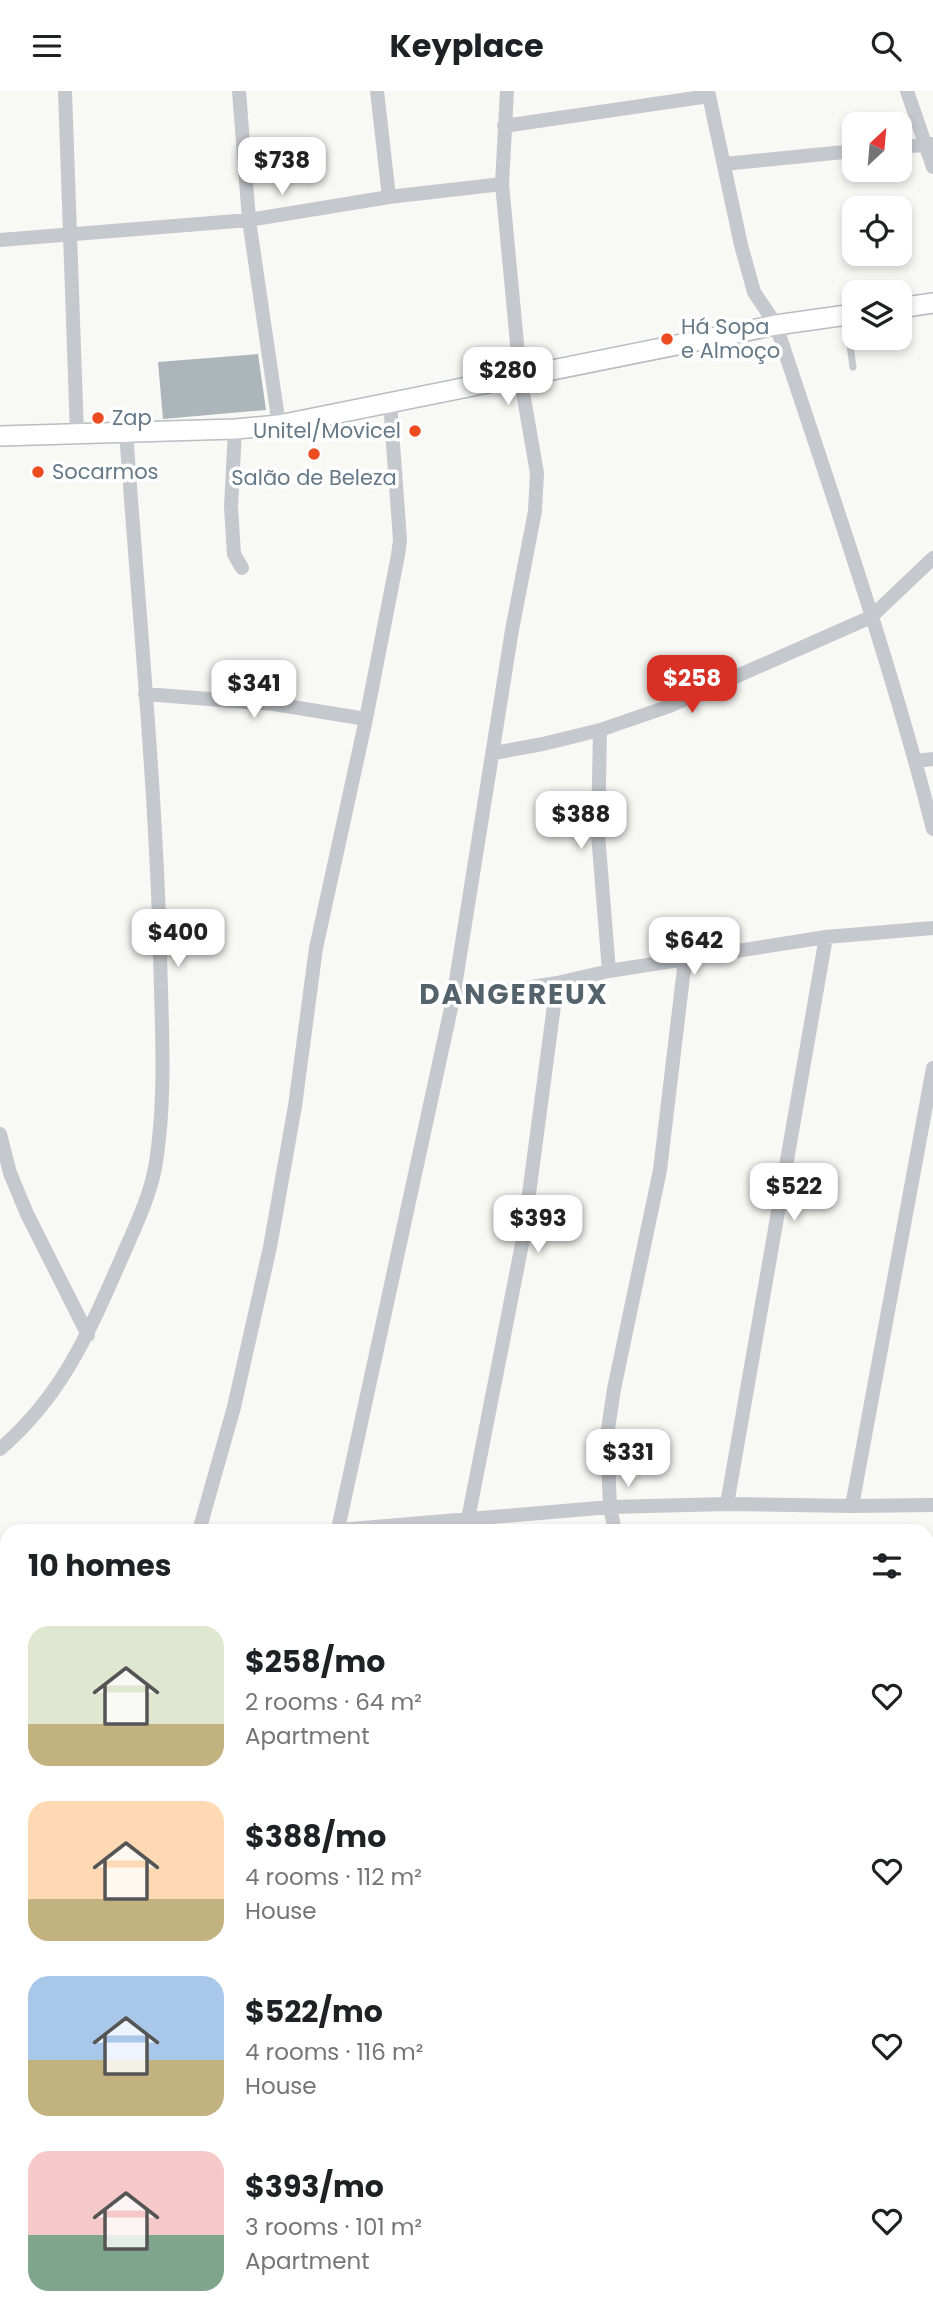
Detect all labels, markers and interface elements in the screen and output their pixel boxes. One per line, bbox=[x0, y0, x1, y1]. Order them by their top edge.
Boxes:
text: Keyplace bbox=[389, 23, 544, 68]
icon: menu bbox=[28, 27, 66, 65]
icon: search bbox=[867, 27, 905, 65]
north arrow bbox=[842, 112, 912, 182]
map controls bbox=[842, 112, 912, 350]
pin: $738 bbox=[241, 137, 323, 197]
text: $738 bbox=[254, 144, 310, 176]
button: locate bbox=[842, 196, 912, 266]
button: layers bbox=[842, 280, 912, 350]
place label: Há Sopa e Almoço bbox=[681, 312, 780, 365]
marker: Há Sopa e Almoço bbox=[659, 331, 675, 347]
pin: $280 bbox=[467, 347, 549, 407]
text: $280 bbox=[479, 354, 537, 386]
place label: Zap bbox=[112, 403, 152, 432]
marker: Zap bbox=[90, 410, 106, 426]
place label: Unitel/Movicel bbox=[253, 416, 401, 445]
marker: Unitel/Movicel bbox=[407, 423, 423, 439]
marker: Salão de Beleza bbox=[306, 446, 322, 462]
place label: Socarmos bbox=[52, 457, 159, 486]
place label: Salão de Beleza bbox=[231, 463, 397, 492]
marker: Socarmos bbox=[30, 464, 46, 480]
pin: $258 bbox=[651, 655, 733, 715]
pin: $341 bbox=[213, 661, 295, 720]
text: $258 bbox=[663, 662, 721, 694]
text: $341 bbox=[227, 667, 281, 699]
pin: $388 bbox=[540, 791, 622, 851]
text: $388 bbox=[552, 798, 610, 830]
pin: $400 bbox=[137, 909, 219, 969]
text: $400 bbox=[148, 916, 208, 948]
pin: $642 bbox=[653, 917, 735, 977]
text: $642 bbox=[665, 924, 723, 956]
district label: DANGEREUX bbox=[419, 975, 609, 1014]
pin: $522 bbox=[753, 1163, 835, 1223]
text: $522 bbox=[766, 1170, 822, 1202]
pin: $393 bbox=[497, 1195, 579, 1255]
text: $393 bbox=[509, 1202, 567, 1234]
pin: $331 bbox=[587, 1429, 669, 1489]
text: $331 bbox=[602, 1436, 654, 1468]
text: 10 homes bbox=[28, 1544, 172, 1587]
icon: filters bbox=[868, 1547, 906, 1585]
text: $258/mo bbox=[245, 1640, 385, 1683]
icon: home bbox=[84, 1654, 168, 1738]
icon: heart bbox=[868, 1677, 906, 1715]
text: 2 rooms · 64 m² bbox=[245, 1686, 422, 1718]
text: Apartment bbox=[245, 1720, 370, 1752]
text: $388/mo bbox=[245, 1815, 386, 1858]
icon: home bbox=[84, 1829, 168, 1913]
icon: heart bbox=[868, 1852, 906, 1890]
text: 4 rooms · 112 m² bbox=[245, 1861, 422, 1893]
text: House bbox=[245, 1895, 317, 1927]
text: $522/mo bbox=[245, 1990, 383, 2033]
icon: home bbox=[84, 2004, 168, 2088]
icon: heart bbox=[868, 2027, 906, 2065]
text: 4 rooms · 116 m² bbox=[245, 2036, 423, 2068]
text: House bbox=[245, 2070, 317, 2102]
text: $393/mo bbox=[245, 2165, 384, 2208]
icon: home bbox=[84, 2179, 168, 2263]
icon: heart bbox=[868, 2202, 906, 2240]
text: 3 rooms · 101 m² bbox=[245, 2211, 422, 2243]
text: Apartment bbox=[245, 2245, 370, 2277]

